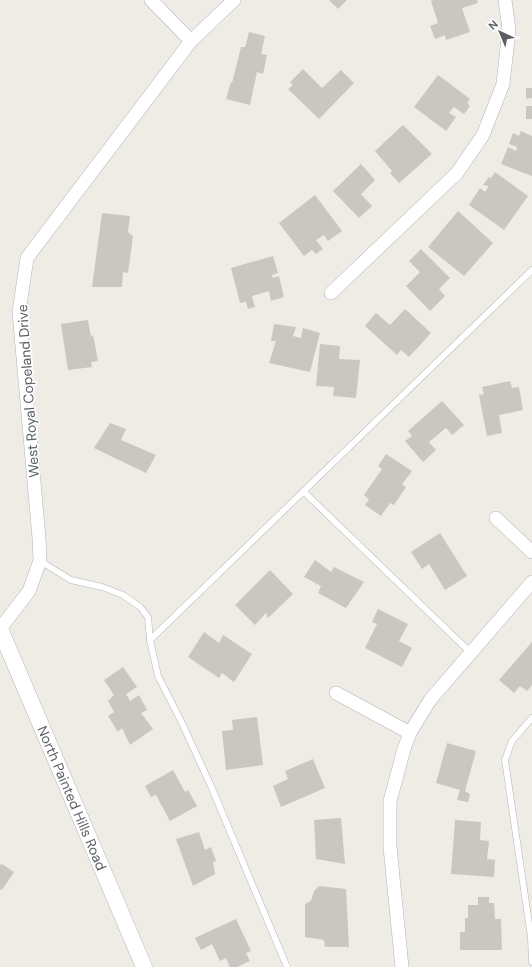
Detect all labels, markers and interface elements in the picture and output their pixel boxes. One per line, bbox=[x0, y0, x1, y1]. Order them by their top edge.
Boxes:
north arrow bbox=[480, 12, 520, 52]
text: N bbox=[485, 17, 501, 33]
street label: West Royal Copeland Drive bbox=[13, 304, 43, 478]
street label: North Painted Hills Road bbox=[33, 723, 111, 873]

